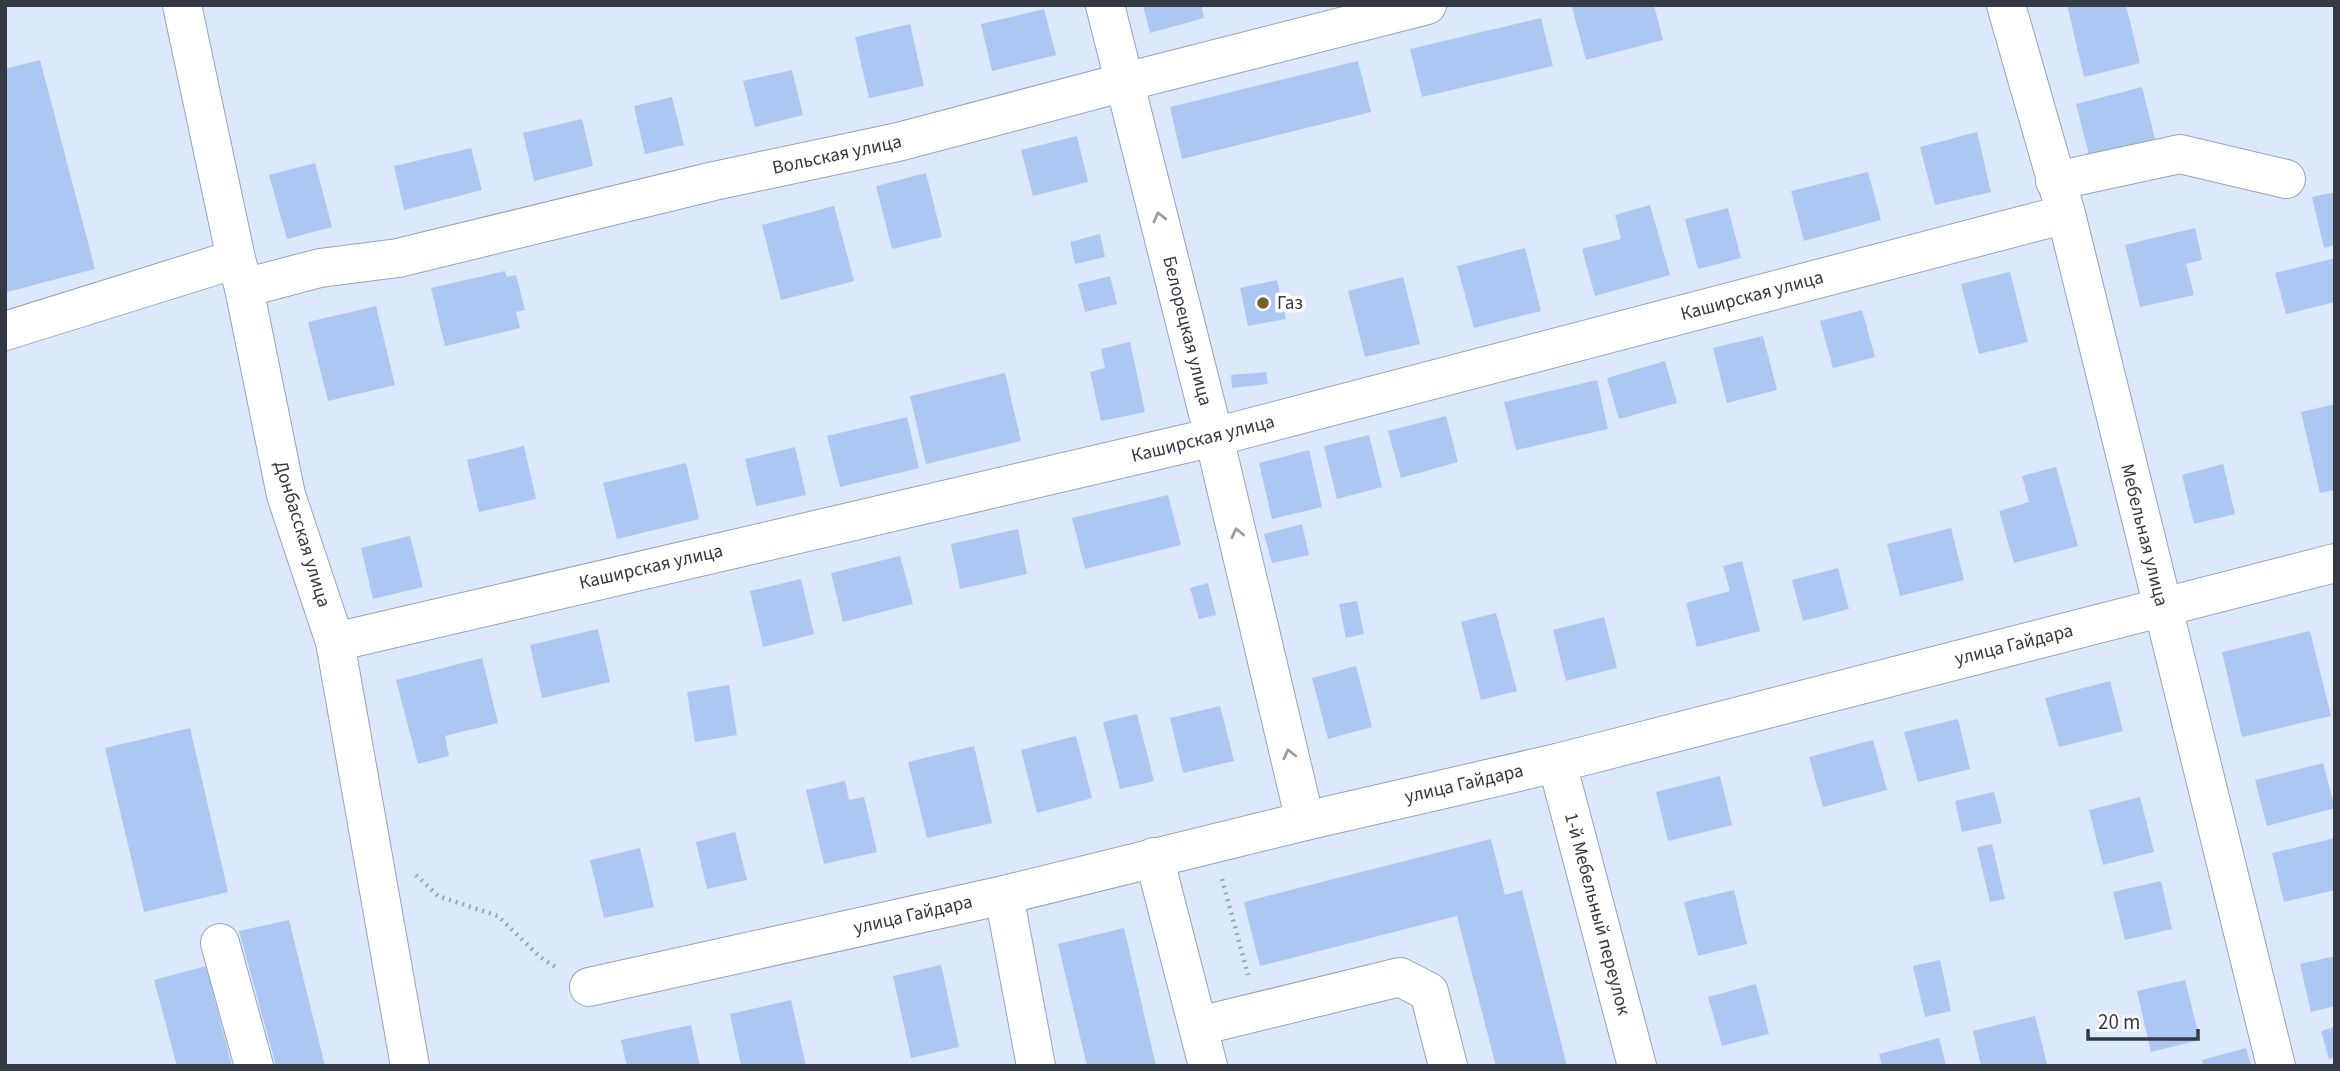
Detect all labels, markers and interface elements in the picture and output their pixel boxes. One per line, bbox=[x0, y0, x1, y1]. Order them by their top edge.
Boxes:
street label: Вольская улица bbox=[770, 128, 904, 182]
one-way arrow bbox=[1153, 211, 1167, 223]
street label: Белорецкая улица bbox=[1155, 253, 1219, 409]
street label: Каширская улица bbox=[1678, 264, 1826, 328]
place label: Газ bbox=[1277, 290, 1303, 317]
marker: Газ bbox=[1255, 295, 1271, 311]
street label: Каширская улица bbox=[1128, 408, 1278, 470]
street label: Донбасская улица bbox=[267, 457, 337, 611]
street label: Мебельная улица bbox=[2113, 461, 2175, 609]
one-way arrow bbox=[1230, 527, 1245, 539]
street label: Каширская улица bbox=[576, 537, 726, 597]
street label: улица Гайдара bbox=[1952, 617, 2076, 673]
one-way arrow bbox=[1283, 748, 1297, 760]
street label: улица Гайдара bbox=[1402, 757, 1526, 811]
street label: 1-й Мебельный переулок bbox=[1557, 810, 1637, 1019]
street label: улица Гайдара bbox=[851, 888, 975, 942]
scale bar bbox=[2088, 998, 2198, 1042]
text: 20 m bbox=[2098, 1007, 2140, 1037]

